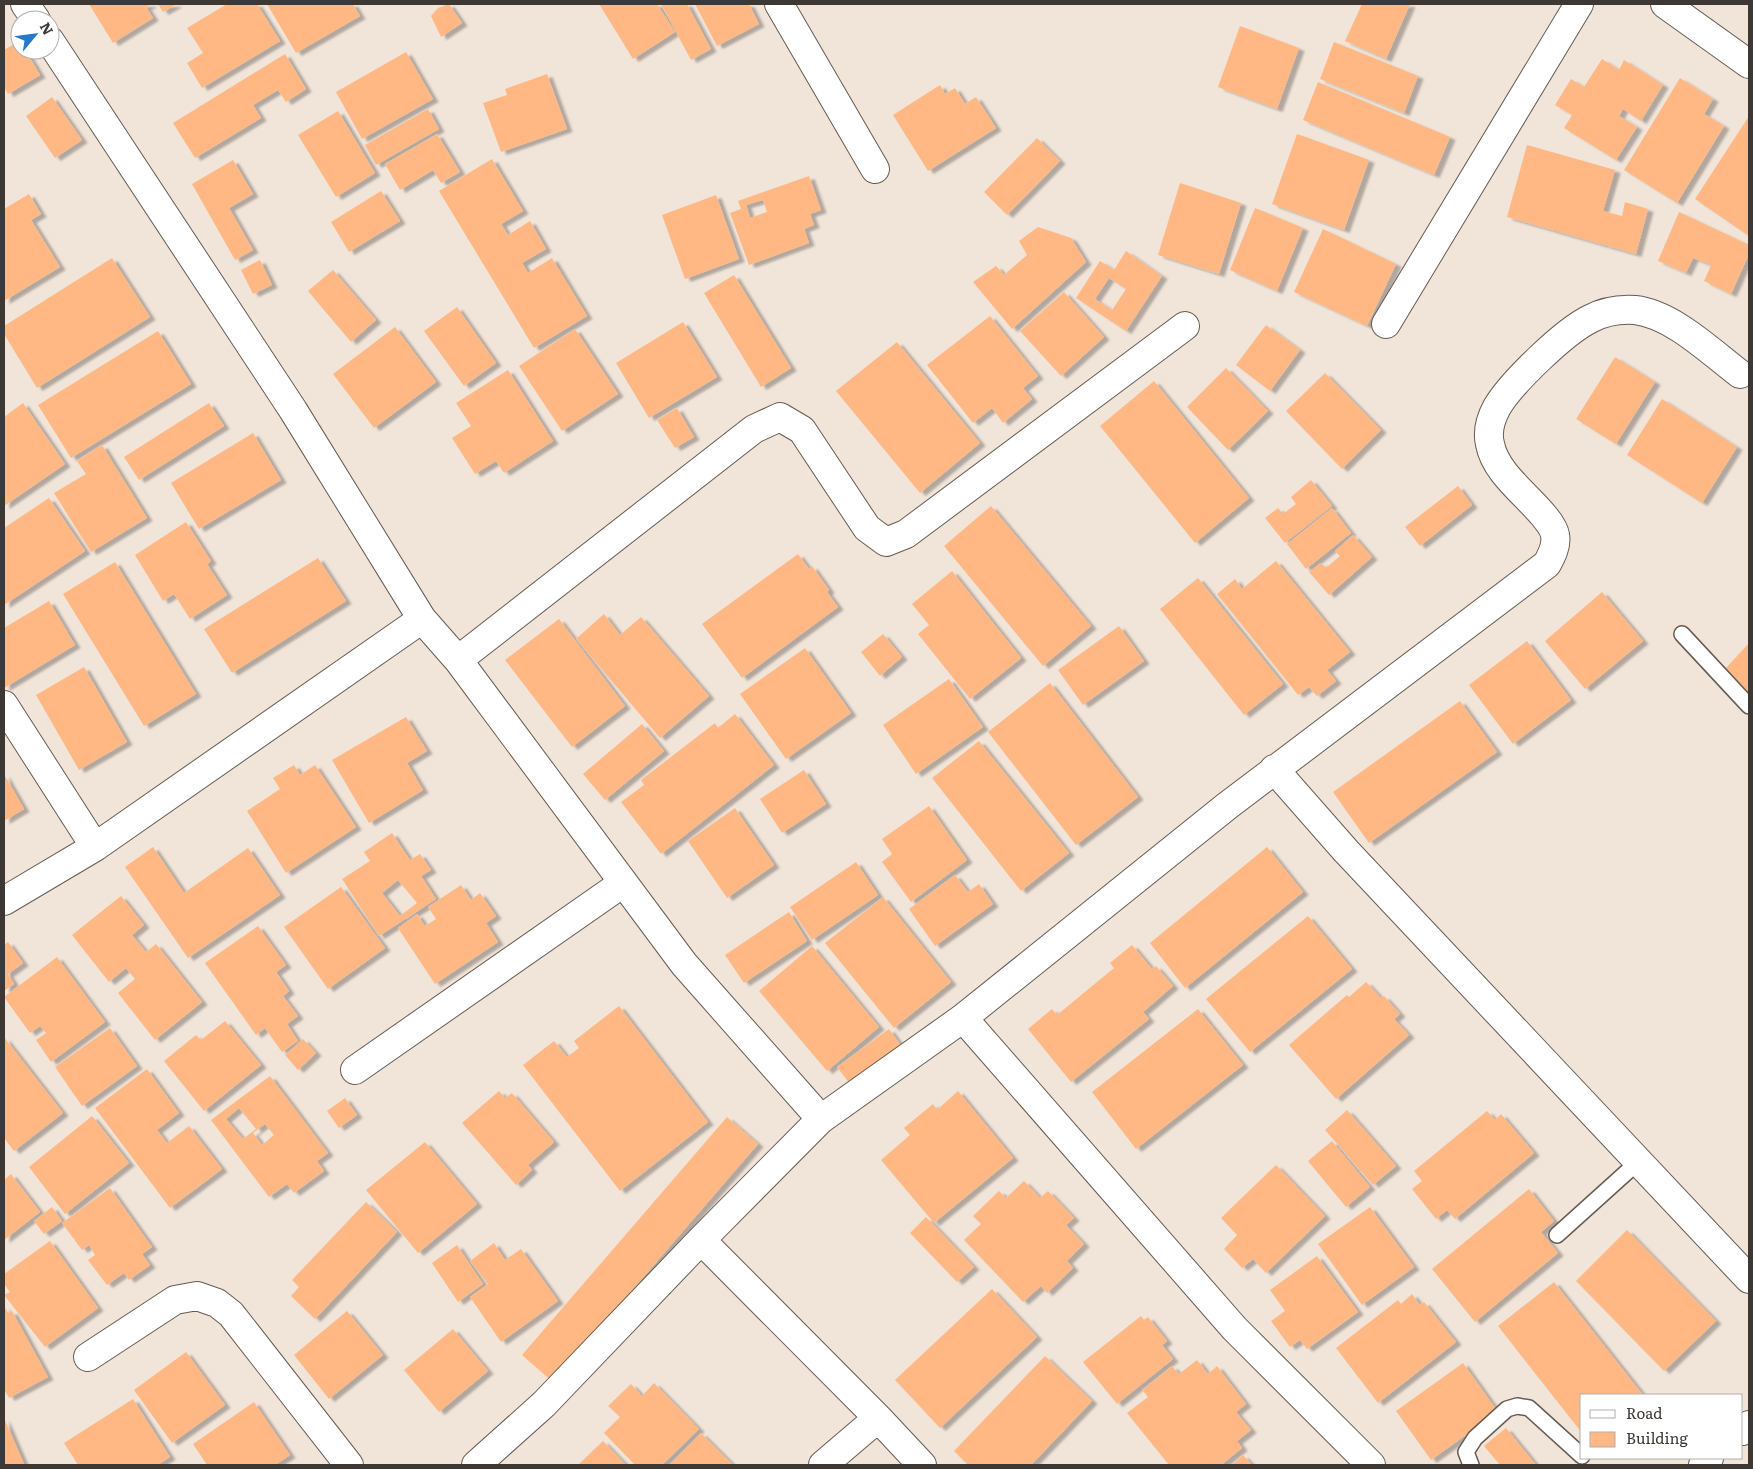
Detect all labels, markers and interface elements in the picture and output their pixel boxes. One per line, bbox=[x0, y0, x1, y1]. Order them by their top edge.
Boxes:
north arrow bbox=[10, 10, 60, 60]
text: N bbox=[36, 18, 59, 38]
legend bbox=[1580, 1394, 1743, 1459]
text: Road bbox=[1626, 1401, 1662, 1424]
text: Building bbox=[1626, 1426, 1688, 1449]

